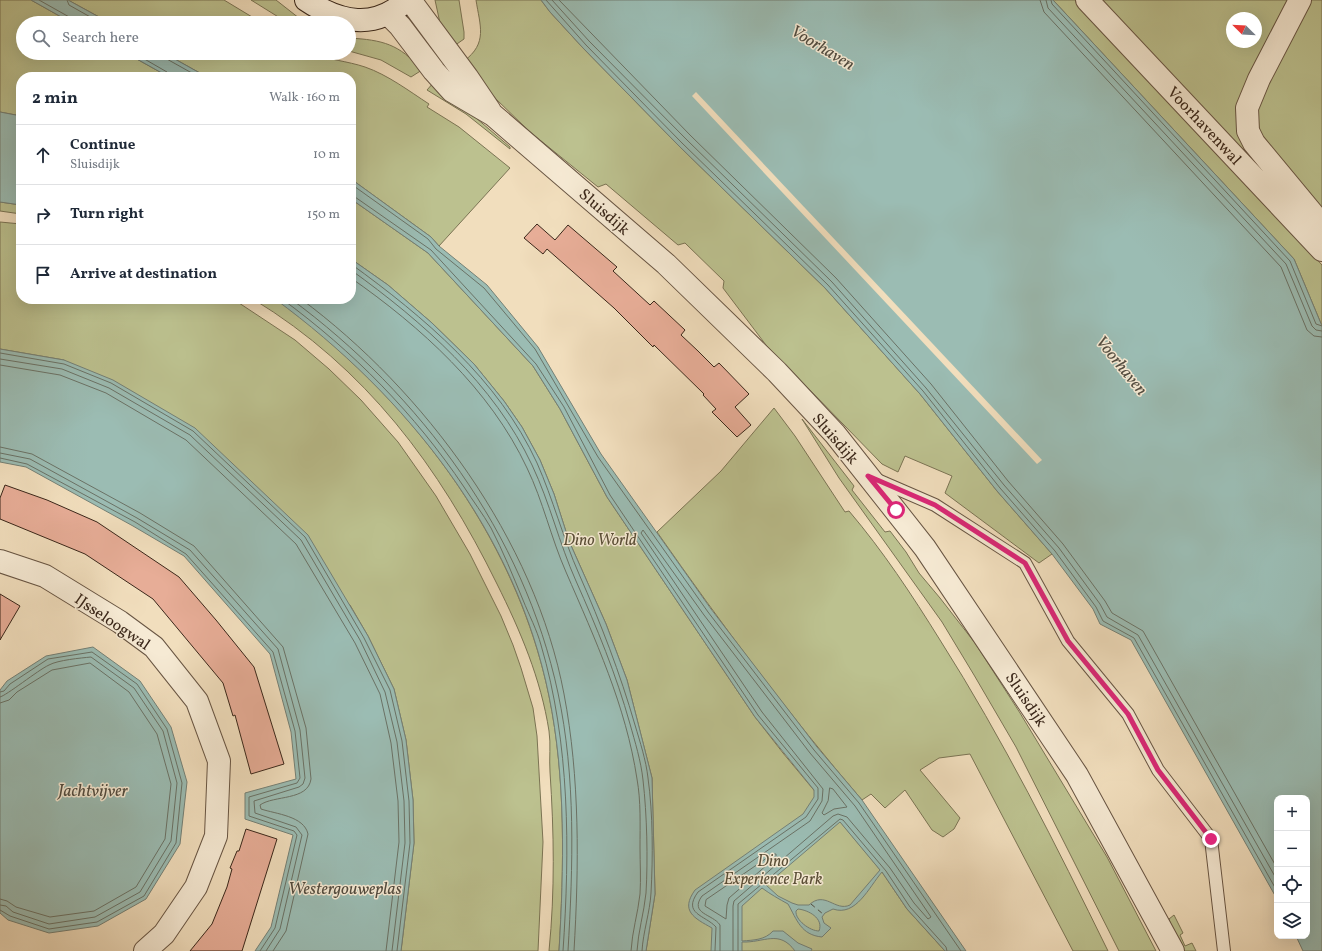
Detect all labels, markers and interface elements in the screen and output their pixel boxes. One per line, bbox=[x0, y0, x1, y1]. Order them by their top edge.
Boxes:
north arrow bbox=[1226, 12, 1262, 48]
search box bbox=[16, 16, 356, 60]
water label: Voorhaven bbox=[786, 20, 859, 77]
icon: search bbox=[30, 27, 52, 49]
text: Search here bbox=[62, 28, 139, 49]
street label: Voorhavenwal bbox=[1161, 82, 1246, 171]
text: 2 min bbox=[32, 87, 78, 110]
text: Walk · 160 m bbox=[269, 89, 340, 107]
text: Continue bbox=[70, 135, 135, 156]
icon: ahead bbox=[32, 144, 54, 166]
text: 10 m bbox=[313, 146, 340, 164]
text: Sluisdijk bbox=[70, 156, 120, 174]
street label: Sluisdijk bbox=[573, 184, 634, 241]
icon: right bbox=[32, 204, 54, 226]
text: Turn right bbox=[70, 204, 144, 225]
text: 150 m bbox=[307, 206, 340, 224]
icon: arrive bbox=[32, 264, 54, 286]
text: Arrive at destination bbox=[70, 264, 217, 285]
water label: Voorhaven bbox=[1090, 331, 1152, 401]
street label: Sluisdijk bbox=[806, 409, 863, 470]
route start bbox=[887, 501, 905, 519]
park label: Dino World bbox=[563, 530, 637, 552]
street label: IJsseloogwal bbox=[70, 589, 154, 656]
street label: Sluisdijk bbox=[999, 669, 1052, 732]
water label: Jachtvijver bbox=[56, 780, 128, 803]
map controls bbox=[1274, 795, 1310, 939]
button: + bbox=[1274, 795, 1310, 831]
route end bbox=[1202, 830, 1220, 848]
button: − bbox=[1274, 831, 1310, 867]
park label: Dino Experience Park bbox=[724, 851, 823, 891]
button: locate bbox=[1274, 867, 1310, 903]
water label: Westergouweplas bbox=[288, 878, 402, 901]
button: layers bbox=[1274, 903, 1310, 939]

